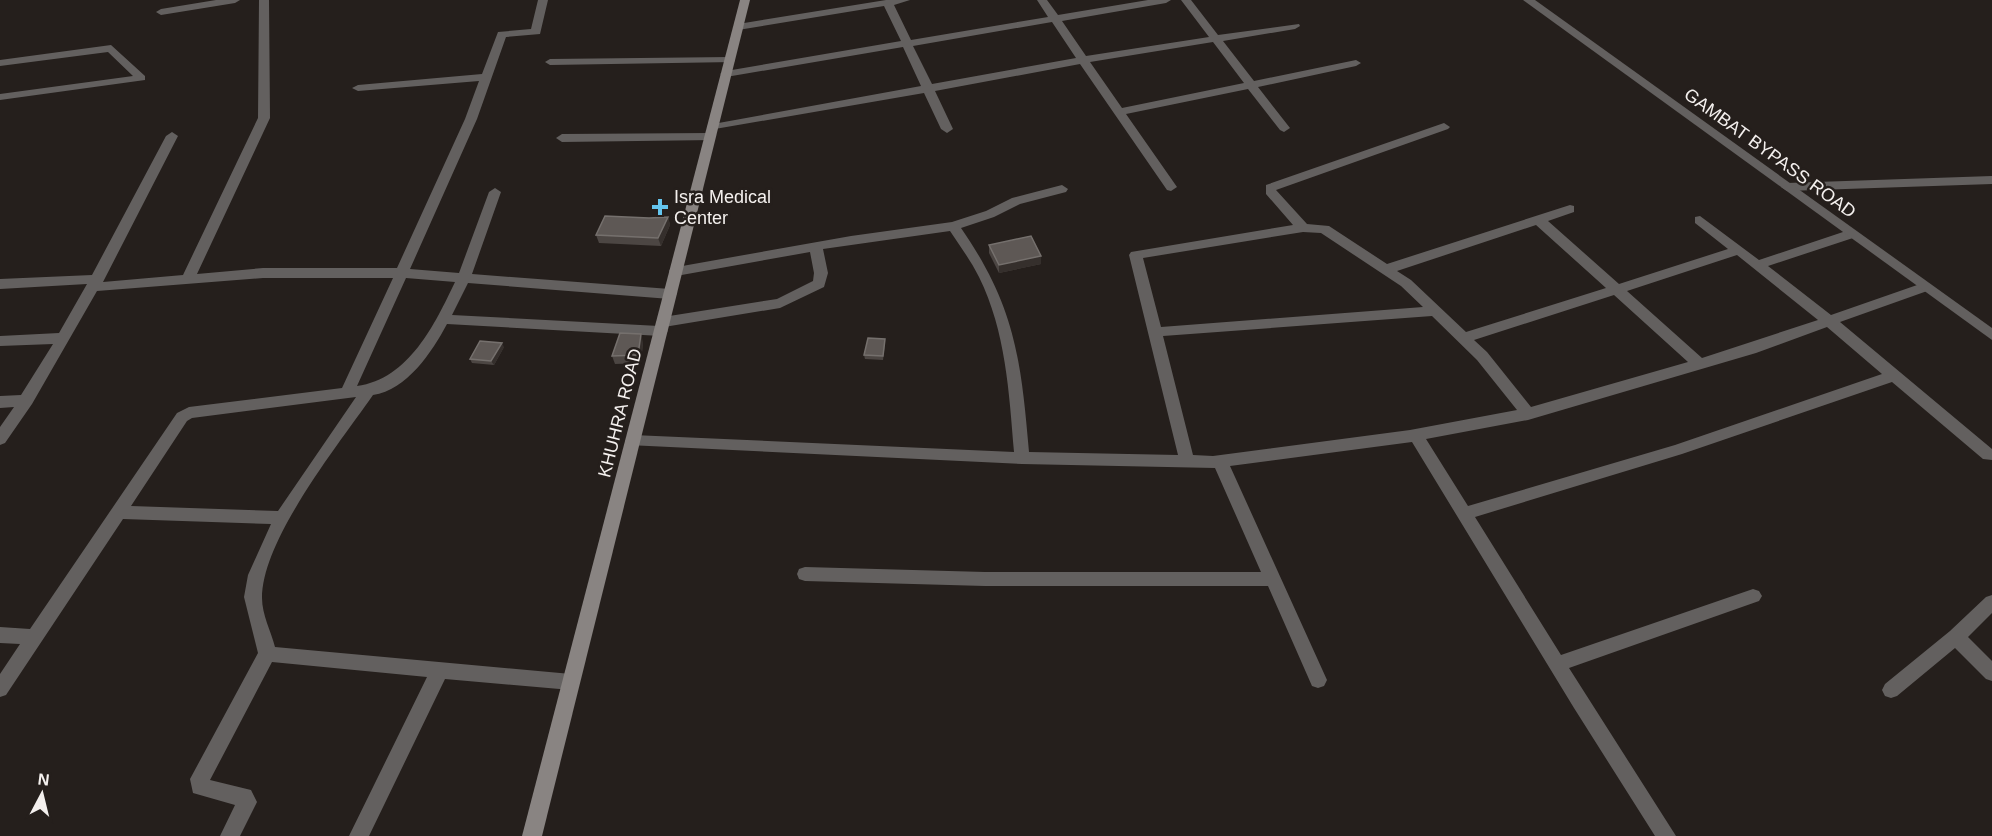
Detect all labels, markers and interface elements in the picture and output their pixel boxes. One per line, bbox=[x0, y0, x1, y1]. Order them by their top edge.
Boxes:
street label: GAMBAT BYPASS ROAD bbox=[1680, 84, 1860, 222]
place label: Isra Medical Center bbox=[674, 187, 771, 228]
marker: Isra Medical Center bbox=[651, 198, 669, 216]
street label: KHUHRA ROAD bbox=[594, 347, 646, 479]
north arrow bbox=[12, 764, 72, 824]
text: N bbox=[37, 770, 51, 789]

